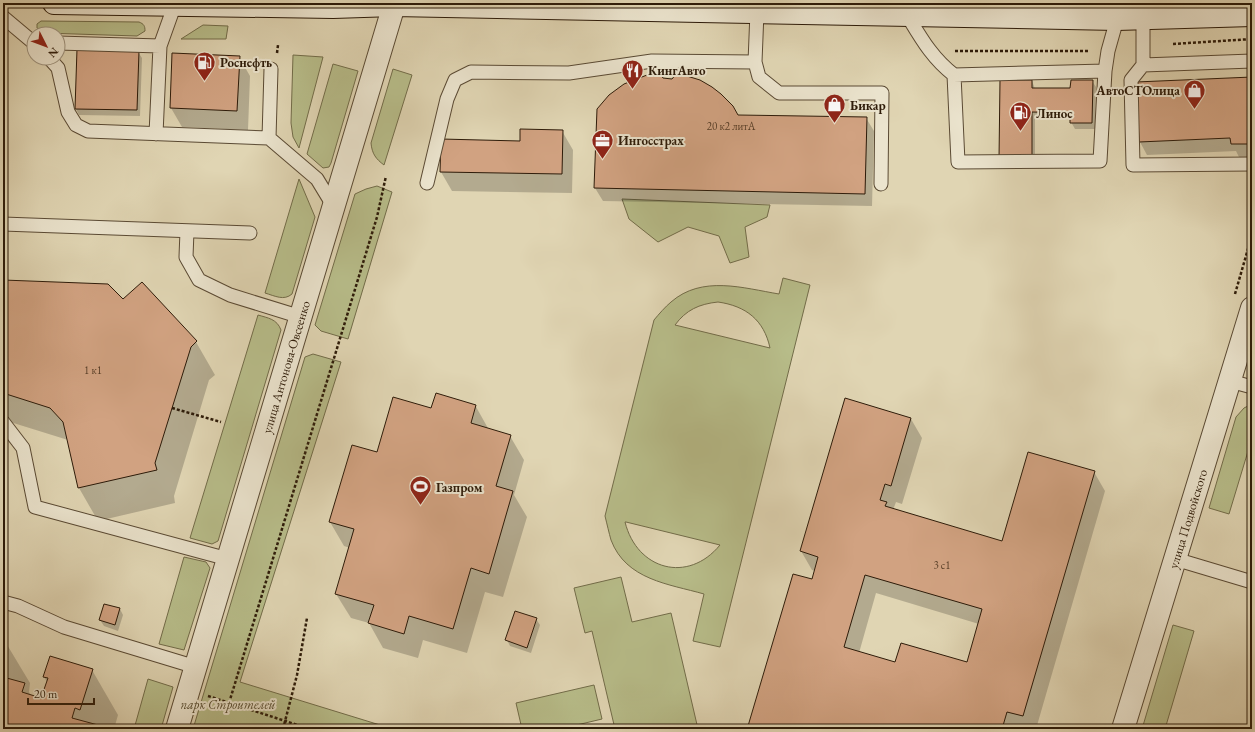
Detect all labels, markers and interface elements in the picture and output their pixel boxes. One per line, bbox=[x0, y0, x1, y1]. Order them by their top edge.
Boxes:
north arrow bbox=[26, 26, 66, 66]
text: N bbox=[45, 45, 62, 61]
fuel station icon: Роснефть bbox=[192, 49, 218, 82]
place label: Роснефть bbox=[220, 54, 272, 71]
restaurant icon: КингАвто bbox=[619, 57, 645, 90]
place label: КингАвто bbox=[648, 62, 706, 79]
shop icon: АвтоСТОлица bbox=[1182, 77, 1208, 110]
place label: АвтоСТОлица bbox=[1095, 82, 1180, 99]
shop icon: Бикар bbox=[821, 92, 847, 125]
place label: Бикар bbox=[850, 97, 886, 114]
fuel station icon: Линос bbox=[1007, 100, 1033, 133]
place label: Линос bbox=[1036, 105, 1073, 122]
house number: 20 к2 литА bbox=[707, 119, 756, 133]
office icon: Ингосстрах bbox=[589, 127, 615, 160]
place label: Ингосстрах bbox=[618, 132, 684, 149]
street label: улица Антонова-Овсеенко bbox=[258, 299, 313, 435]
house number: 1 к1 bbox=[84, 363, 102, 377]
street label: улица Подвойского bbox=[1164, 467, 1211, 570]
sports icon: Газпром bbox=[408, 474, 434, 507]
place label: Газпром bbox=[436, 479, 483, 496]
house number: 3 с1 bbox=[933, 558, 951, 572]
scale bar bbox=[28, 680, 94, 706]
text: 20 m bbox=[34, 686, 58, 702]
park label: парк Строителей bbox=[181, 696, 276, 713]

